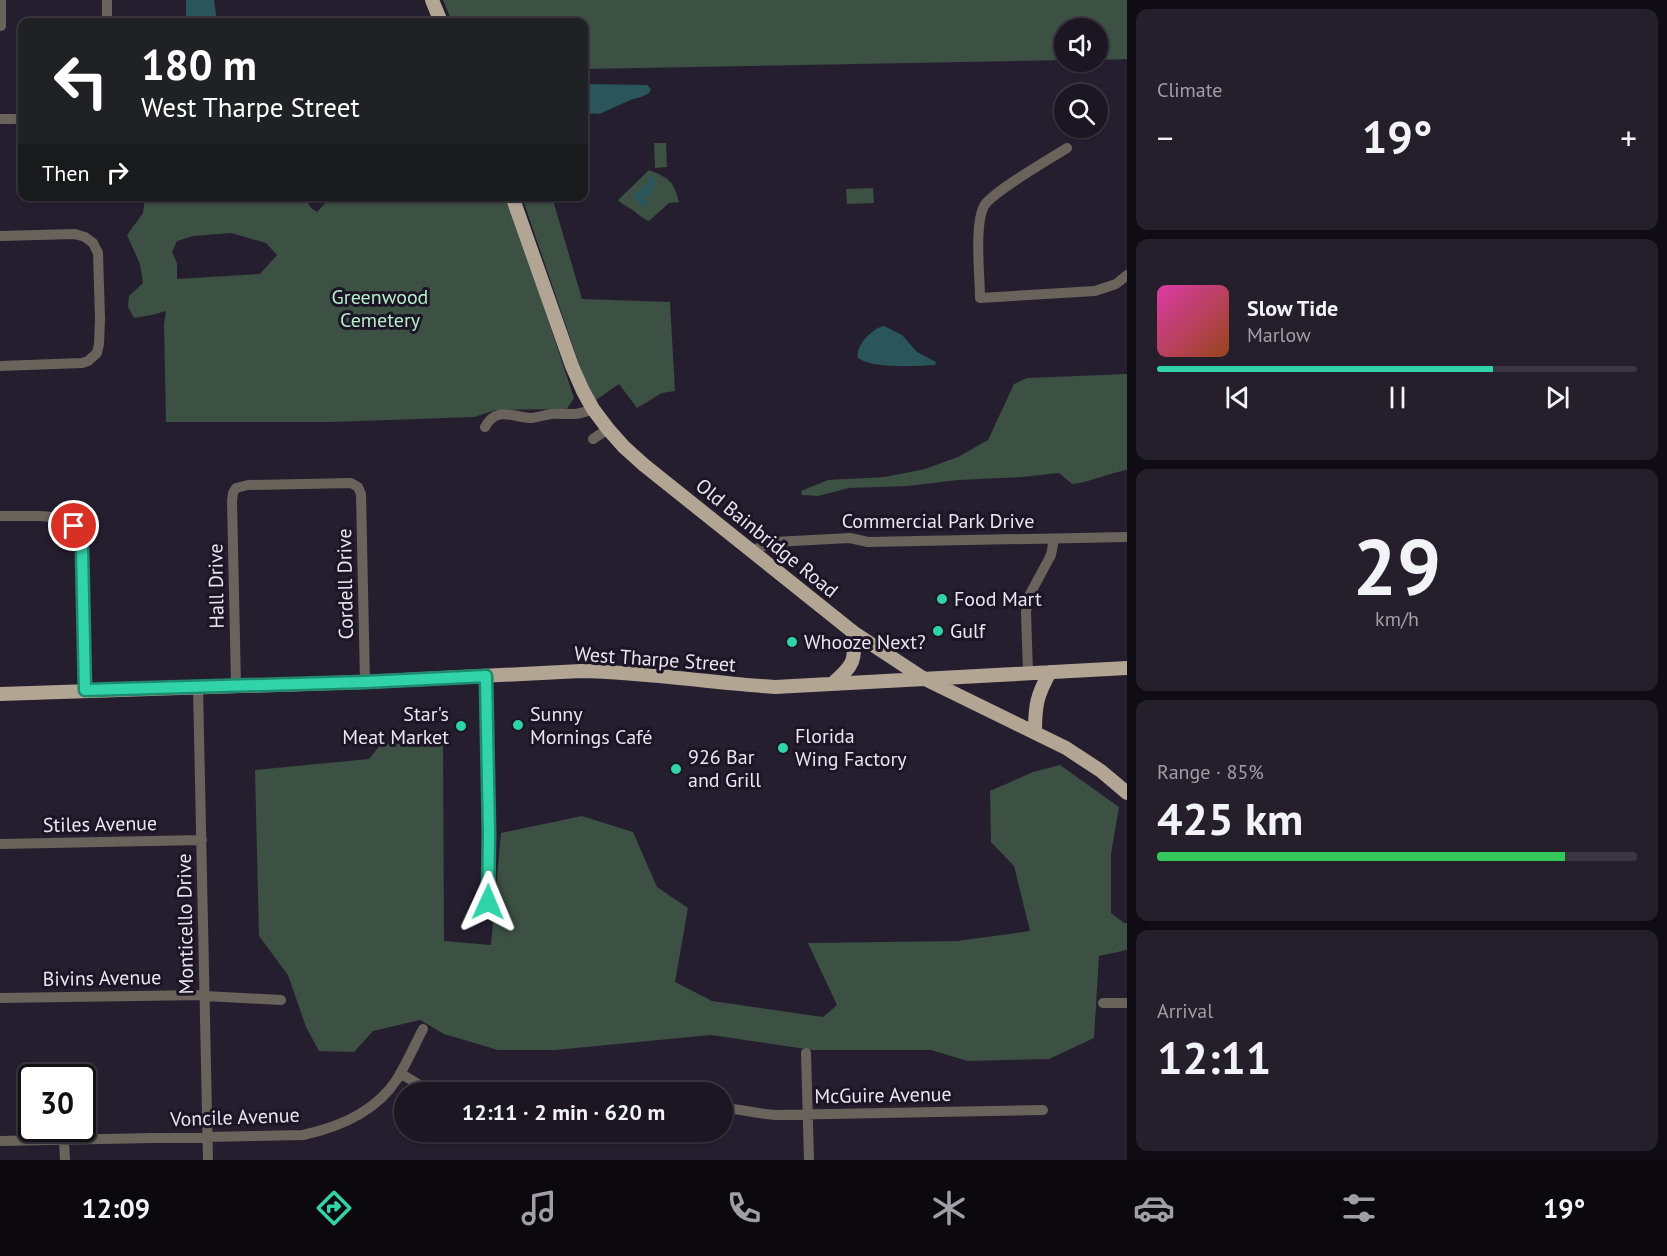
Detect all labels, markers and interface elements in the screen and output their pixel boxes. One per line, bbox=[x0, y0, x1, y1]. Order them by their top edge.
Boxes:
map controls bbox=[1054, 18, 1108, 138]
button: sound bbox=[1054, 18, 1108, 72]
text: 180 m bbox=[141, 37, 257, 92]
icon: left bbox=[42, 42, 120, 120]
text: Climate bbox=[1157, 77, 1223, 103]
button: search bbox=[1054, 84, 1108, 138]
text: West Tharpe Street bbox=[141, 90, 360, 124]
text: 19° bbox=[1362, 107, 1432, 165]
text: − bbox=[1157, 116, 1174, 159]
text: + bbox=[1620, 116, 1637, 159]
icon: right bbox=[101, 156, 134, 189]
text: Then bbox=[42, 159, 89, 187]
park label: Greenwood Cemetery bbox=[332, 284, 428, 333]
text: Slow Tide bbox=[1247, 294, 1338, 322]
text: Marlow bbox=[1247, 322, 1311, 348]
icon: previous bbox=[1221, 381, 1254, 414]
icon: pause bbox=[1381, 381, 1414, 414]
icon: next bbox=[1541, 381, 1574, 414]
street label: Old Bainbridge Road bbox=[690, 473, 844, 603]
pin bbox=[48, 500, 99, 551]
street label: Commercial Park Drive bbox=[842, 508, 1034, 534]
icon: arrive bbox=[57, 509, 90, 542]
text: 29 bbox=[1353, 516, 1441, 617]
street label: Cordell Drive bbox=[331, 528, 359, 640]
street label: Hall Drive bbox=[202, 543, 230, 629]
place label: Food Mart bbox=[954, 586, 1042, 612]
marker: Food Mart bbox=[935, 592, 949, 606]
text: km/h bbox=[1375, 606, 1419, 632]
place label: Gulf bbox=[950, 618, 987, 644]
marker: Gulf bbox=[931, 624, 945, 638]
place label: Whooze Next? bbox=[804, 629, 926, 655]
marker: Whooze Next? bbox=[785, 635, 799, 649]
street label: West Tharpe Street bbox=[573, 640, 737, 678]
place label: Star's Meat Market bbox=[342, 701, 449, 750]
place label: Sunny Mornings Café bbox=[530, 701, 652, 750]
marker: Sunny Mornings Café bbox=[511, 718, 525, 732]
marker: Star's Meat Market bbox=[454, 719, 468, 733]
place label: Florida Wing Factory bbox=[795, 723, 907, 772]
marker: Florida Wing Factory bbox=[776, 741, 790, 755]
place label: 926 Bar and Grill bbox=[688, 744, 761, 793]
text: Range · 85% bbox=[1157, 759, 1264, 785]
marker: 926 Bar and Grill bbox=[669, 762, 683, 776]
text: 425 km bbox=[1157, 789, 1303, 847]
street label: Stiles Avenue bbox=[43, 810, 157, 838]
street label: Monticello Drive bbox=[171, 853, 199, 995]
position arrow bbox=[456, 870, 520, 934]
street label: Bivins Avenue bbox=[43, 964, 161, 992]
text: Arrival bbox=[1157, 998, 1213, 1024]
text: 12:11 bbox=[1157, 1028, 1271, 1086]
speed limit sign: 30 bbox=[18, 1064, 96, 1142]
street label: McGuire Avenue bbox=[814, 1081, 952, 1109]
text: 12:11 · 2 min · 620 m bbox=[462, 1098, 665, 1126]
street label: Voncile Avenue bbox=[169, 1102, 300, 1132]
icon: directions bbox=[313, 1187, 355, 1229]
icon: music bbox=[518, 1187, 560, 1229]
icon: phone bbox=[723, 1187, 765, 1229]
icon: climate bbox=[928, 1187, 970, 1229]
icon: car bbox=[1133, 1187, 1175, 1229]
icon: filters bbox=[1338, 1187, 1380, 1229]
text: 12:09 bbox=[82, 1191, 150, 1225]
text: 19° bbox=[1543, 1191, 1585, 1225]

